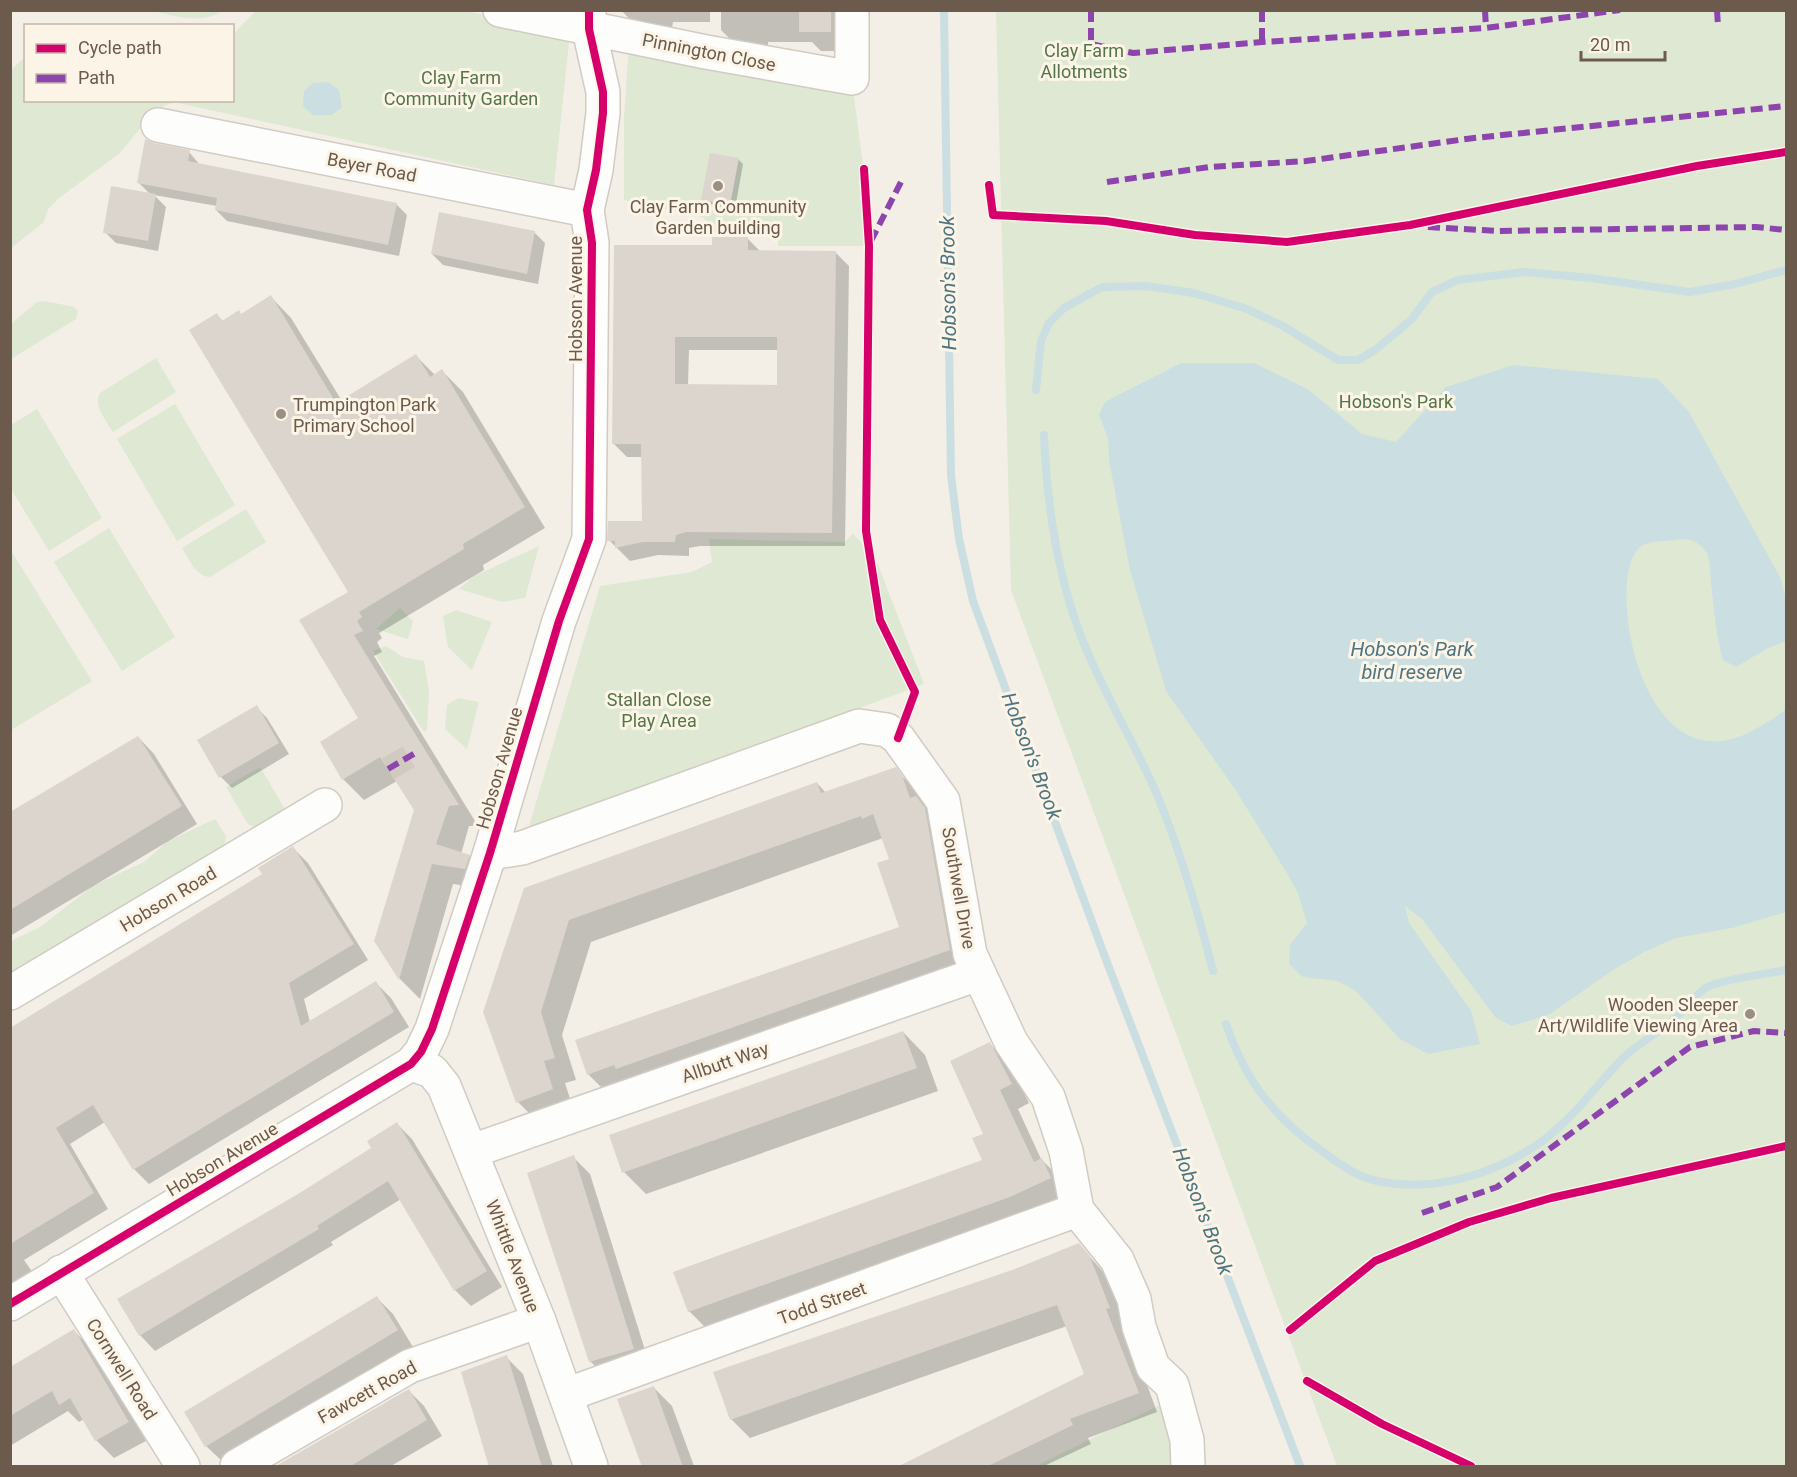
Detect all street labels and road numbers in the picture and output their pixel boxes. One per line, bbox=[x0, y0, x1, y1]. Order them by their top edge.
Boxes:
street label: Pinnington Close bbox=[640, 29, 778, 75]
street label: Beyer Road bbox=[326, 148, 418, 186]
street label: Hobson Avenue bbox=[565, 236, 586, 362]
street label: Hobson Avenue bbox=[472, 705, 526, 831]
street label: Southwell Drive bbox=[938, 825, 980, 951]
street label: Hobson Road bbox=[116, 862, 220, 936]
street label: Allbutt Way bbox=[679, 1037, 772, 1087]
street label: Hobson Avenue bbox=[163, 1118, 281, 1200]
street label: Whittle Avenue bbox=[482, 1197, 544, 1315]
street label: Todd Street bbox=[775, 1277, 869, 1329]
street label: Cornwell Road bbox=[82, 1314, 162, 1424]
street label: Fawcett Road bbox=[314, 1356, 420, 1428]

